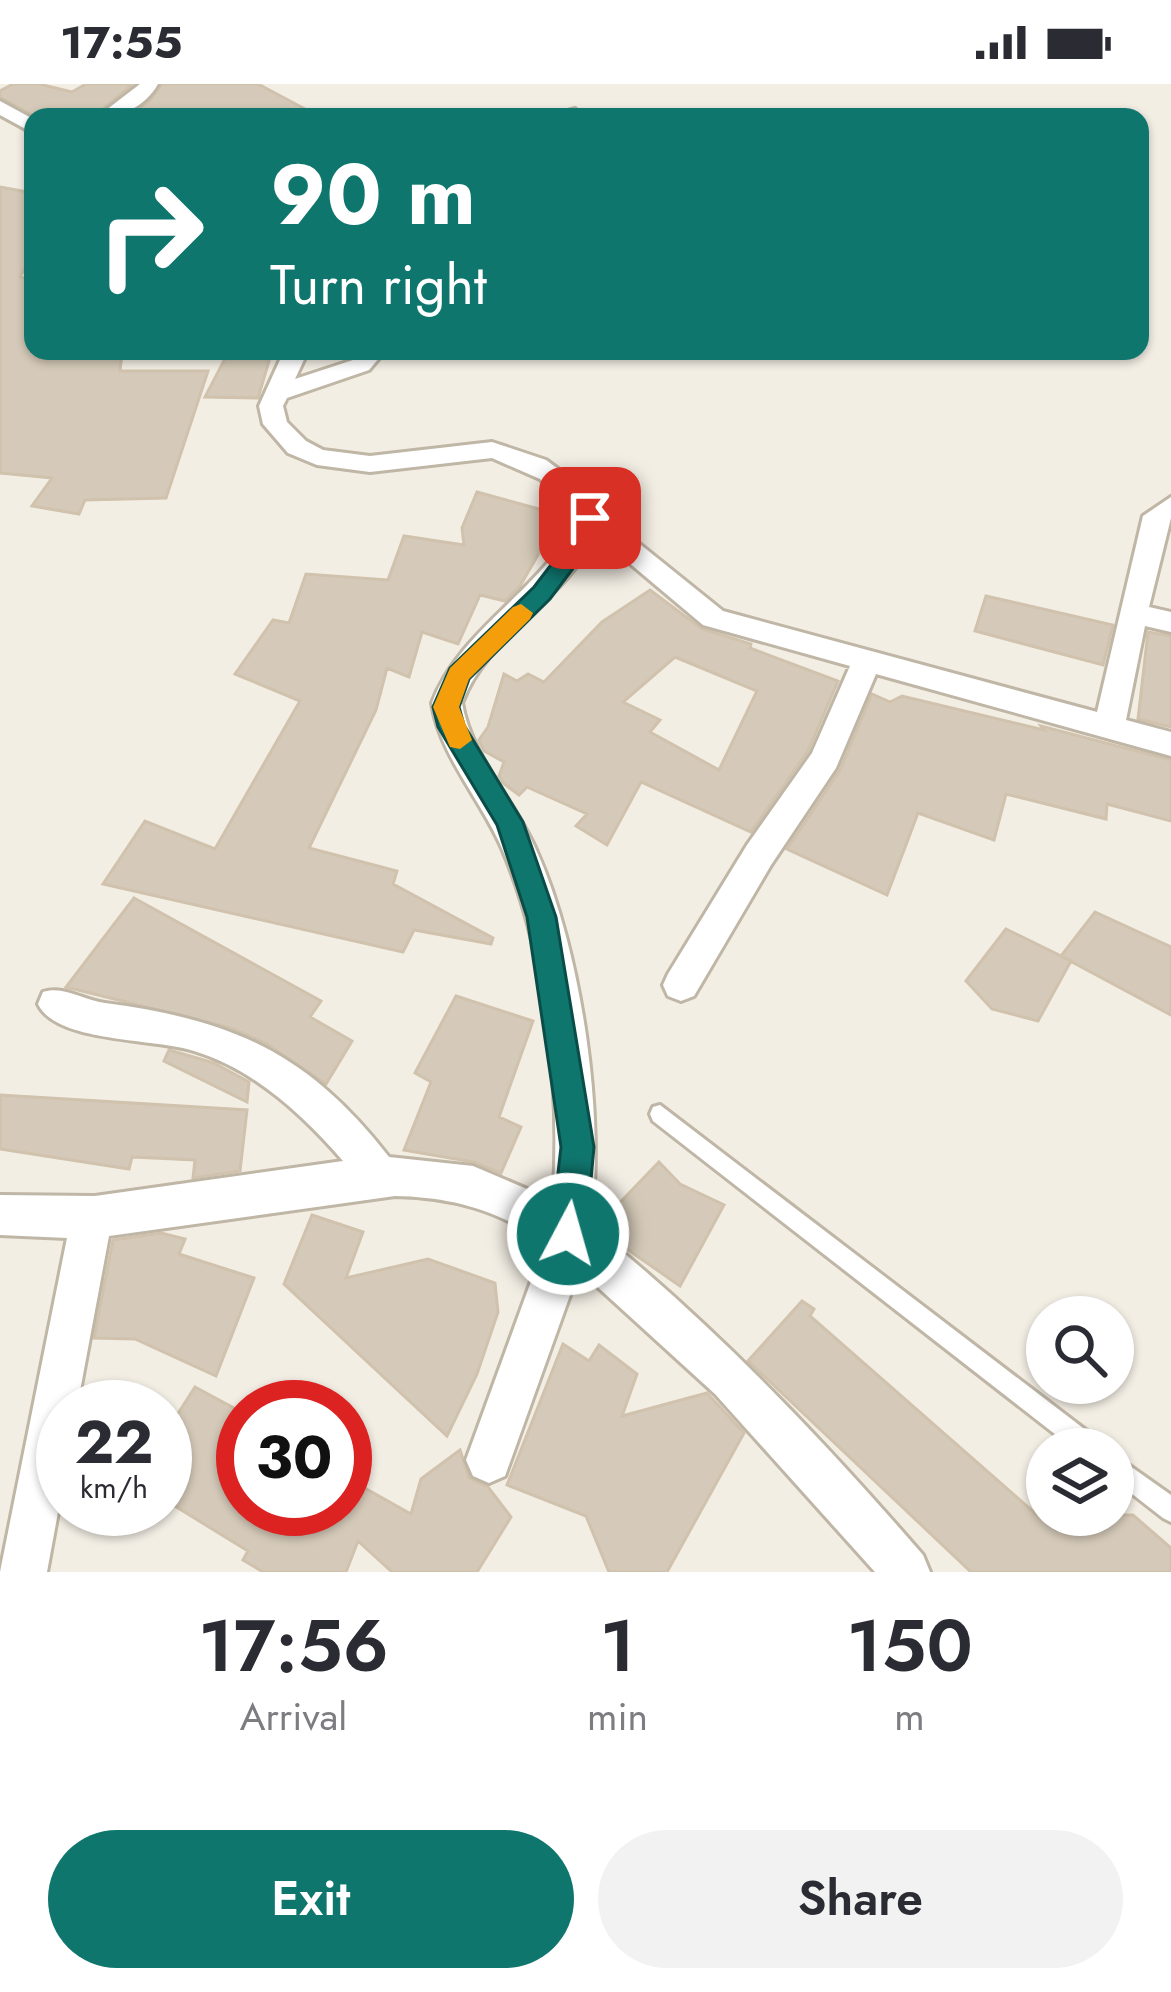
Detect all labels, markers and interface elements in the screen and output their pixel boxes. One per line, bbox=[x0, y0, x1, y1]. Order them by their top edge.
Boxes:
text: 17:55 bbox=[60, 10, 183, 75]
text: 90 m bbox=[270, 134, 476, 256]
icon: right bbox=[72, 156, 228, 312]
text: Turn right bbox=[270, 246, 487, 324]
pin bbox=[539, 467, 641, 569]
icon: arrive bbox=[557, 485, 623, 551]
position arrow bbox=[505, 1171, 631, 1297]
map controls bbox=[1026, 1296, 1134, 1536]
button: search bbox=[1026, 1296, 1134, 1404]
speed limit sign: 30 bbox=[216, 1380, 372, 1536]
text: 22 bbox=[75, 1399, 153, 1486]
button: layers bbox=[1026, 1428, 1134, 1536]
text: km/h bbox=[80, 1466, 148, 1509]
text: 17:56 bbox=[198, 1594, 389, 1698]
text: 1 bbox=[600, 1594, 635, 1698]
text: 150 bbox=[846, 1594, 973, 1698]
text: Arrival bbox=[240, 1688, 347, 1745]
text: min bbox=[587, 1688, 648, 1745]
text: m bbox=[894, 1688, 925, 1745]
button: Exit bbox=[48, 1830, 574, 1968]
button: Share bbox=[598, 1830, 1123, 1968]

